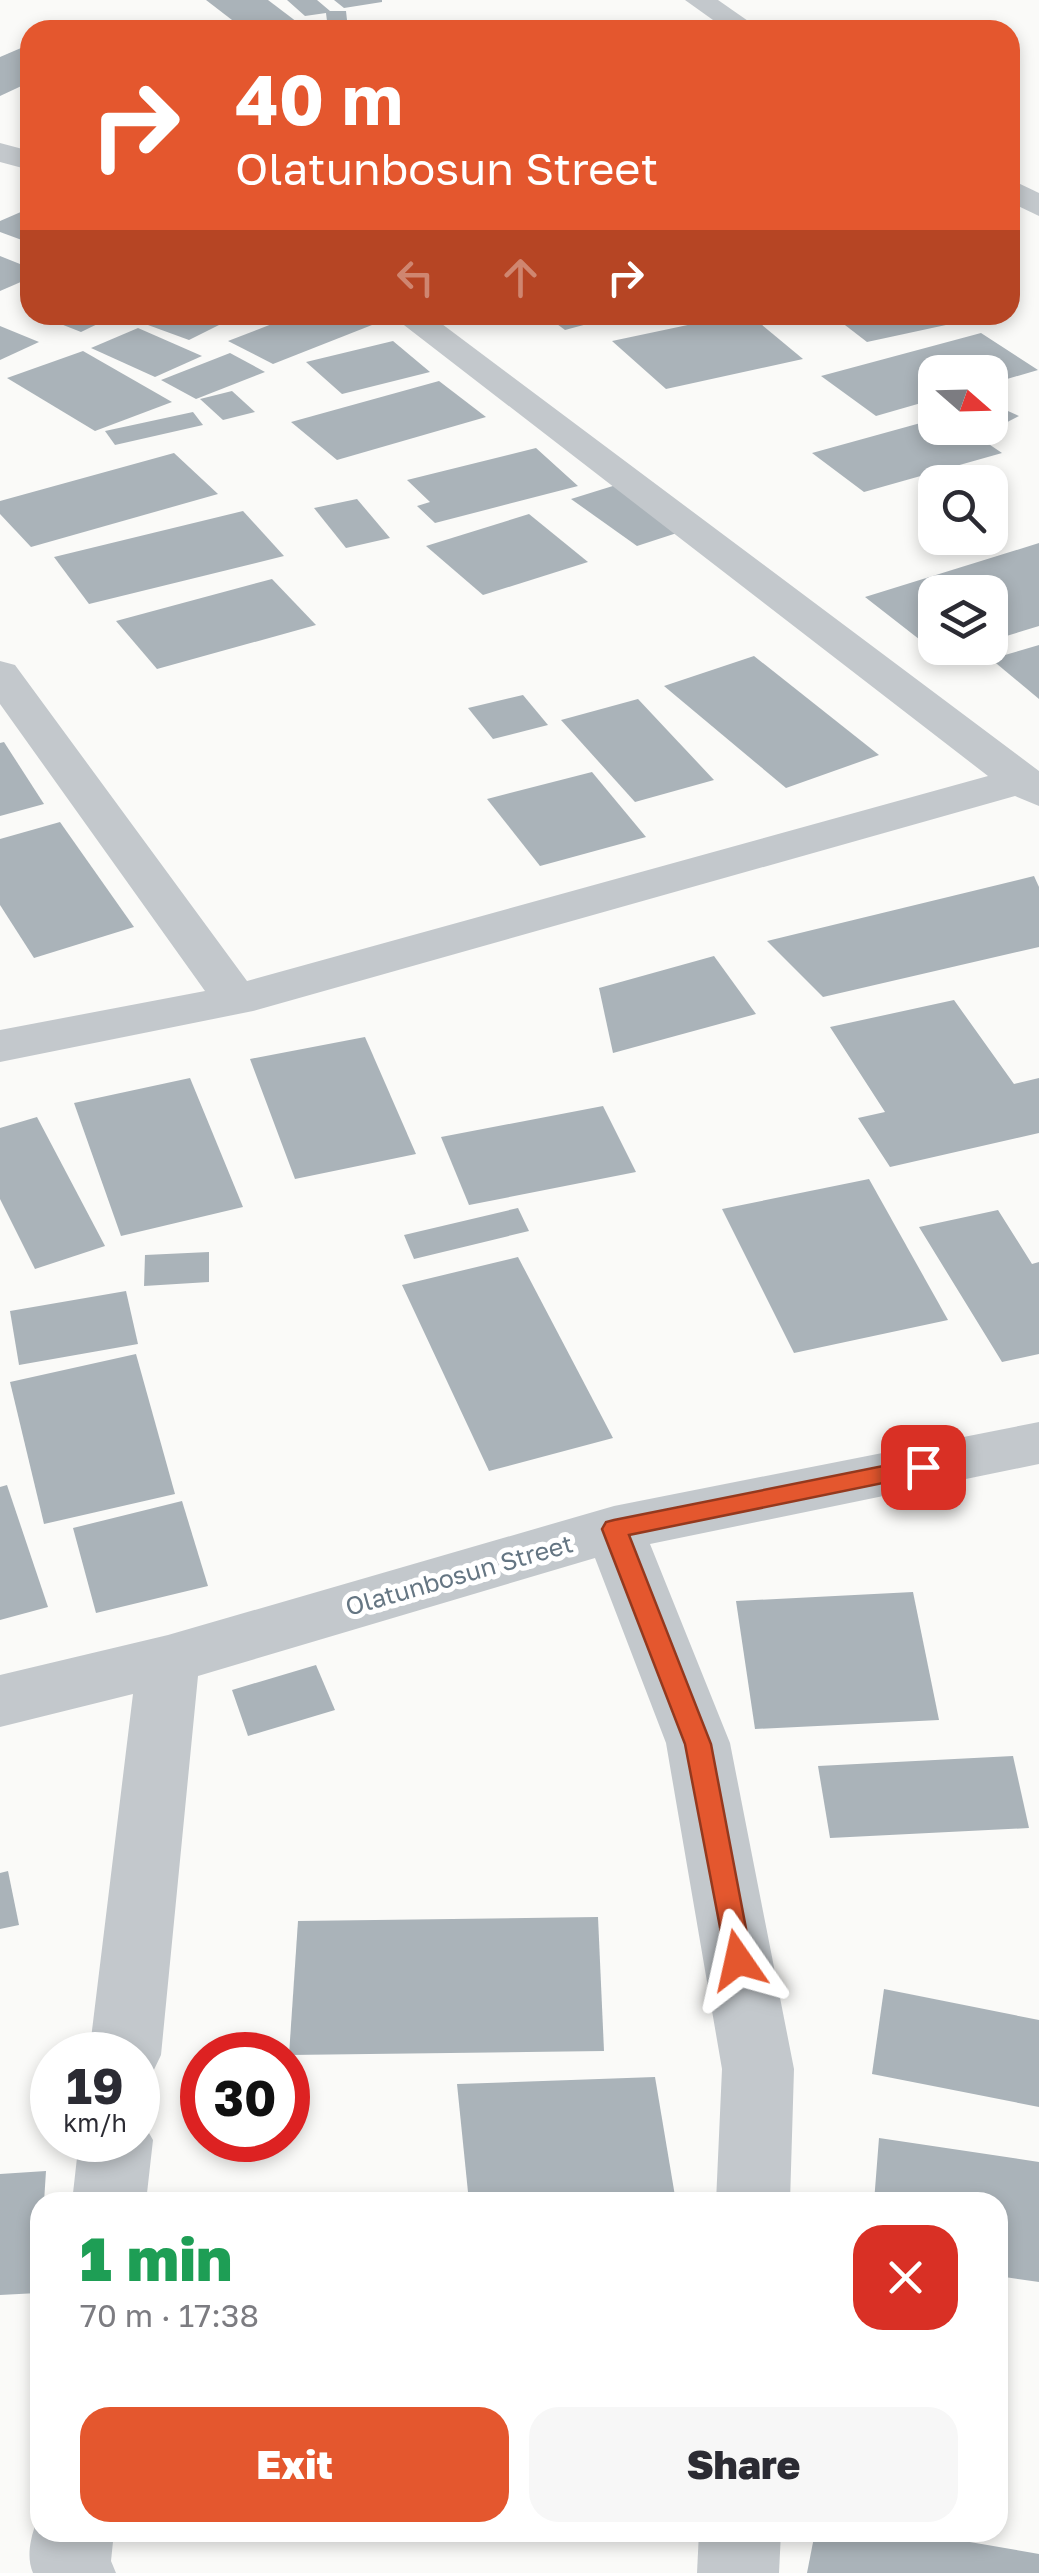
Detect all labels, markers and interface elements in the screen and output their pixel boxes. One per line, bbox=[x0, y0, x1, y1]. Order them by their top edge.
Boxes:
text: 40 m bbox=[235, 56, 403, 140]
icon: right bbox=[70, 60, 200, 190]
text: Olatunbosun Street bbox=[235, 141, 658, 195]
icon: left bbox=[388, 250, 443, 305]
icon: ahead bbox=[493, 250, 548, 305]
icon: right bbox=[598, 250, 653, 305]
north arrow bbox=[918, 355, 1008, 445]
map controls bbox=[918, 355, 1008, 665]
button: search bbox=[918, 465, 1008, 555]
button: layers bbox=[918, 575, 1008, 665]
pin bbox=[881, 1425, 966, 1510]
icon: arrive bbox=[896, 1440, 951, 1495]
street label: Olatunbosun Street bbox=[342, 1527, 576, 1622]
position arrow bbox=[686, 1908, 790, 2012]
speed limit sign: 30 bbox=[180, 2032, 310, 2162]
text: 19 bbox=[66, 2055, 124, 2115]
text: km/h bbox=[63, 2107, 127, 2138]
text: 1 min bbox=[80, 2222, 232, 2294]
button: close bbox=[853, 2225, 958, 2330]
text: 70 m · 17:38 bbox=[80, 2296, 259, 2334]
button: Exit bbox=[80, 2407, 509, 2522]
button: Share bbox=[529, 2407, 958, 2522]

